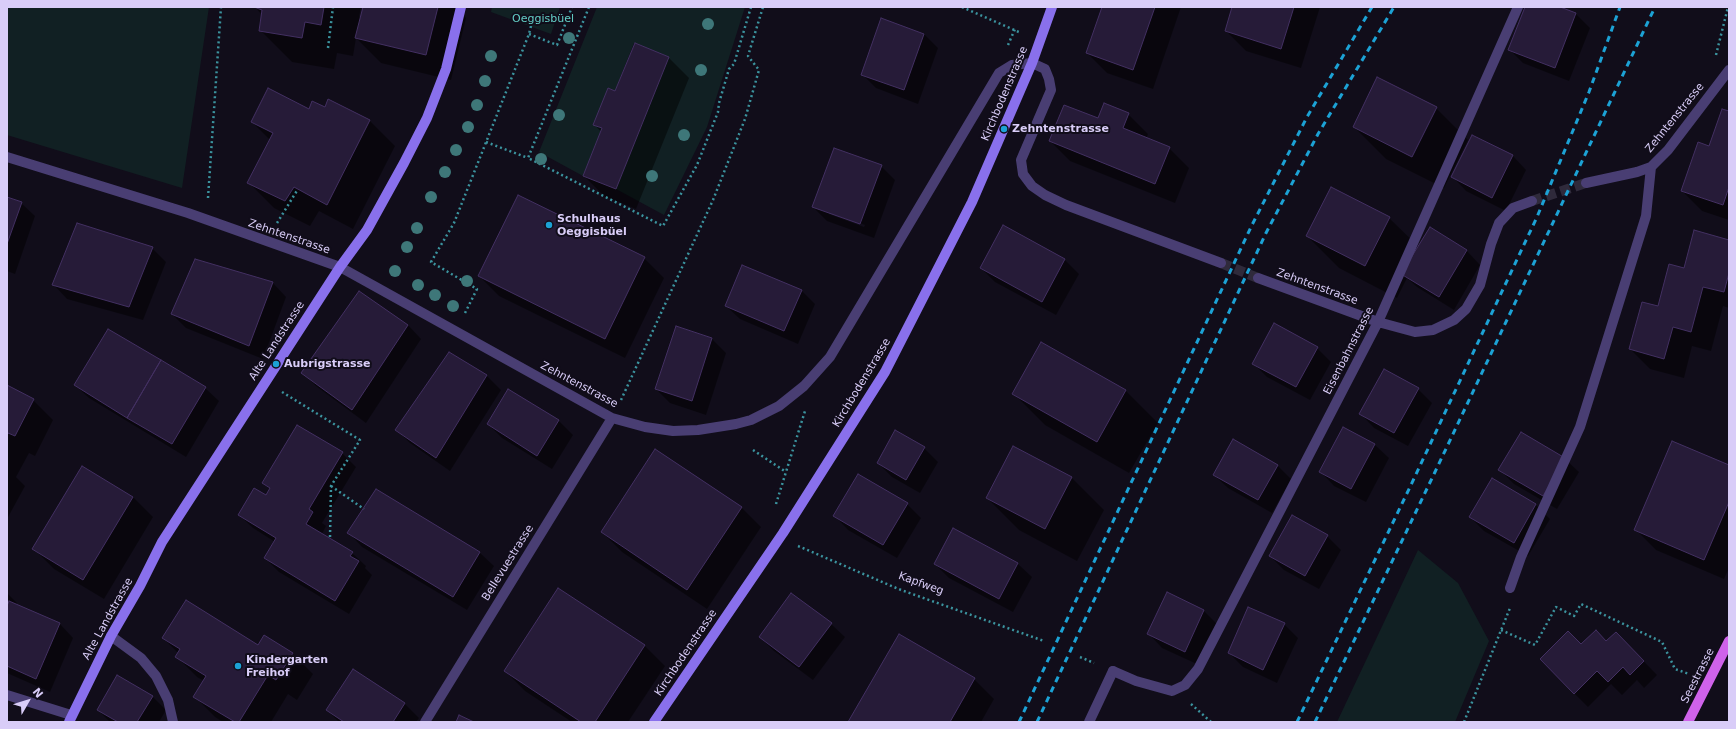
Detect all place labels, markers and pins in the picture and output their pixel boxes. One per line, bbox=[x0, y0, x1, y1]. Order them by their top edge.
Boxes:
place label: Zehntenstrasse bbox=[1012, 122, 1109, 136]
marker: Zehntenstrasse bbox=[999, 124, 1009, 134]
place label: Schulhaus Oeggisbüel bbox=[557, 212, 627, 238]
marker: Schulhaus Oeggisbüel bbox=[544, 220, 554, 230]
place label: Aubrigstrasse bbox=[284, 357, 370, 371]
marker: Aubrigstrasse bbox=[271, 359, 281, 369]
place label: Kindergarten Freihof bbox=[246, 653, 328, 679]
marker: Kindergarten Freihof bbox=[233, 661, 243, 671]

